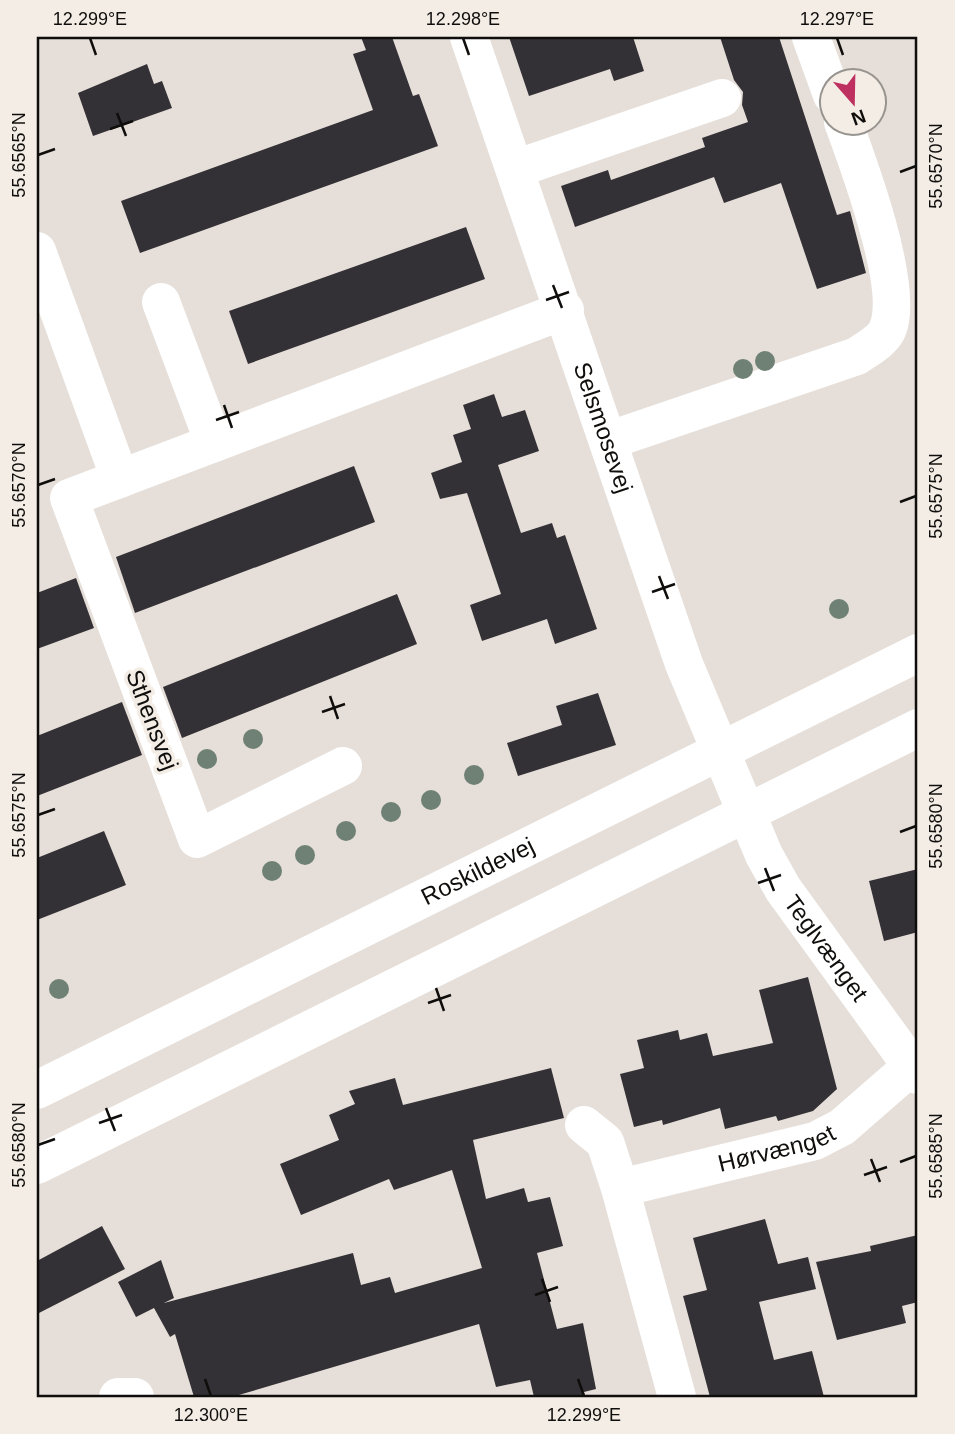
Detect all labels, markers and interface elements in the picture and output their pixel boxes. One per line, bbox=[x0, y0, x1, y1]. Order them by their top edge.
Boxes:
text: 12.299°E bbox=[53, 9, 127, 29]
text: 12.298°E bbox=[426, 9, 500, 29]
text: 12.297°E bbox=[800, 9, 874, 29]
north arrow bbox=[818, 66, 888, 136]
text: N bbox=[849, 105, 869, 130]
text: 55.6565°N bbox=[9, 112, 29, 198]
text: 55.6570°N bbox=[926, 123, 946, 209]
street label: Selsmosevej bbox=[569, 359, 638, 496]
text: 55.6570°N bbox=[9, 442, 29, 528]
text: 55.6575°N bbox=[926, 453, 946, 539]
street label: Sthensvej bbox=[121, 666, 184, 774]
text: 55.6575°N bbox=[9, 772, 29, 858]
text: 55.6580°N bbox=[926, 783, 946, 869]
street label: Roskildevej bbox=[417, 832, 539, 910]
street label: Teglvænget bbox=[779, 890, 874, 1006]
text: 55.6580°N bbox=[9, 1102, 29, 1188]
text: 55.6585°N bbox=[926, 1113, 946, 1199]
street label: Hørvænget bbox=[715, 1119, 840, 1177]
text: 12.300°E bbox=[174, 1405, 248, 1425]
text: 12.299°E bbox=[547, 1405, 621, 1425]

